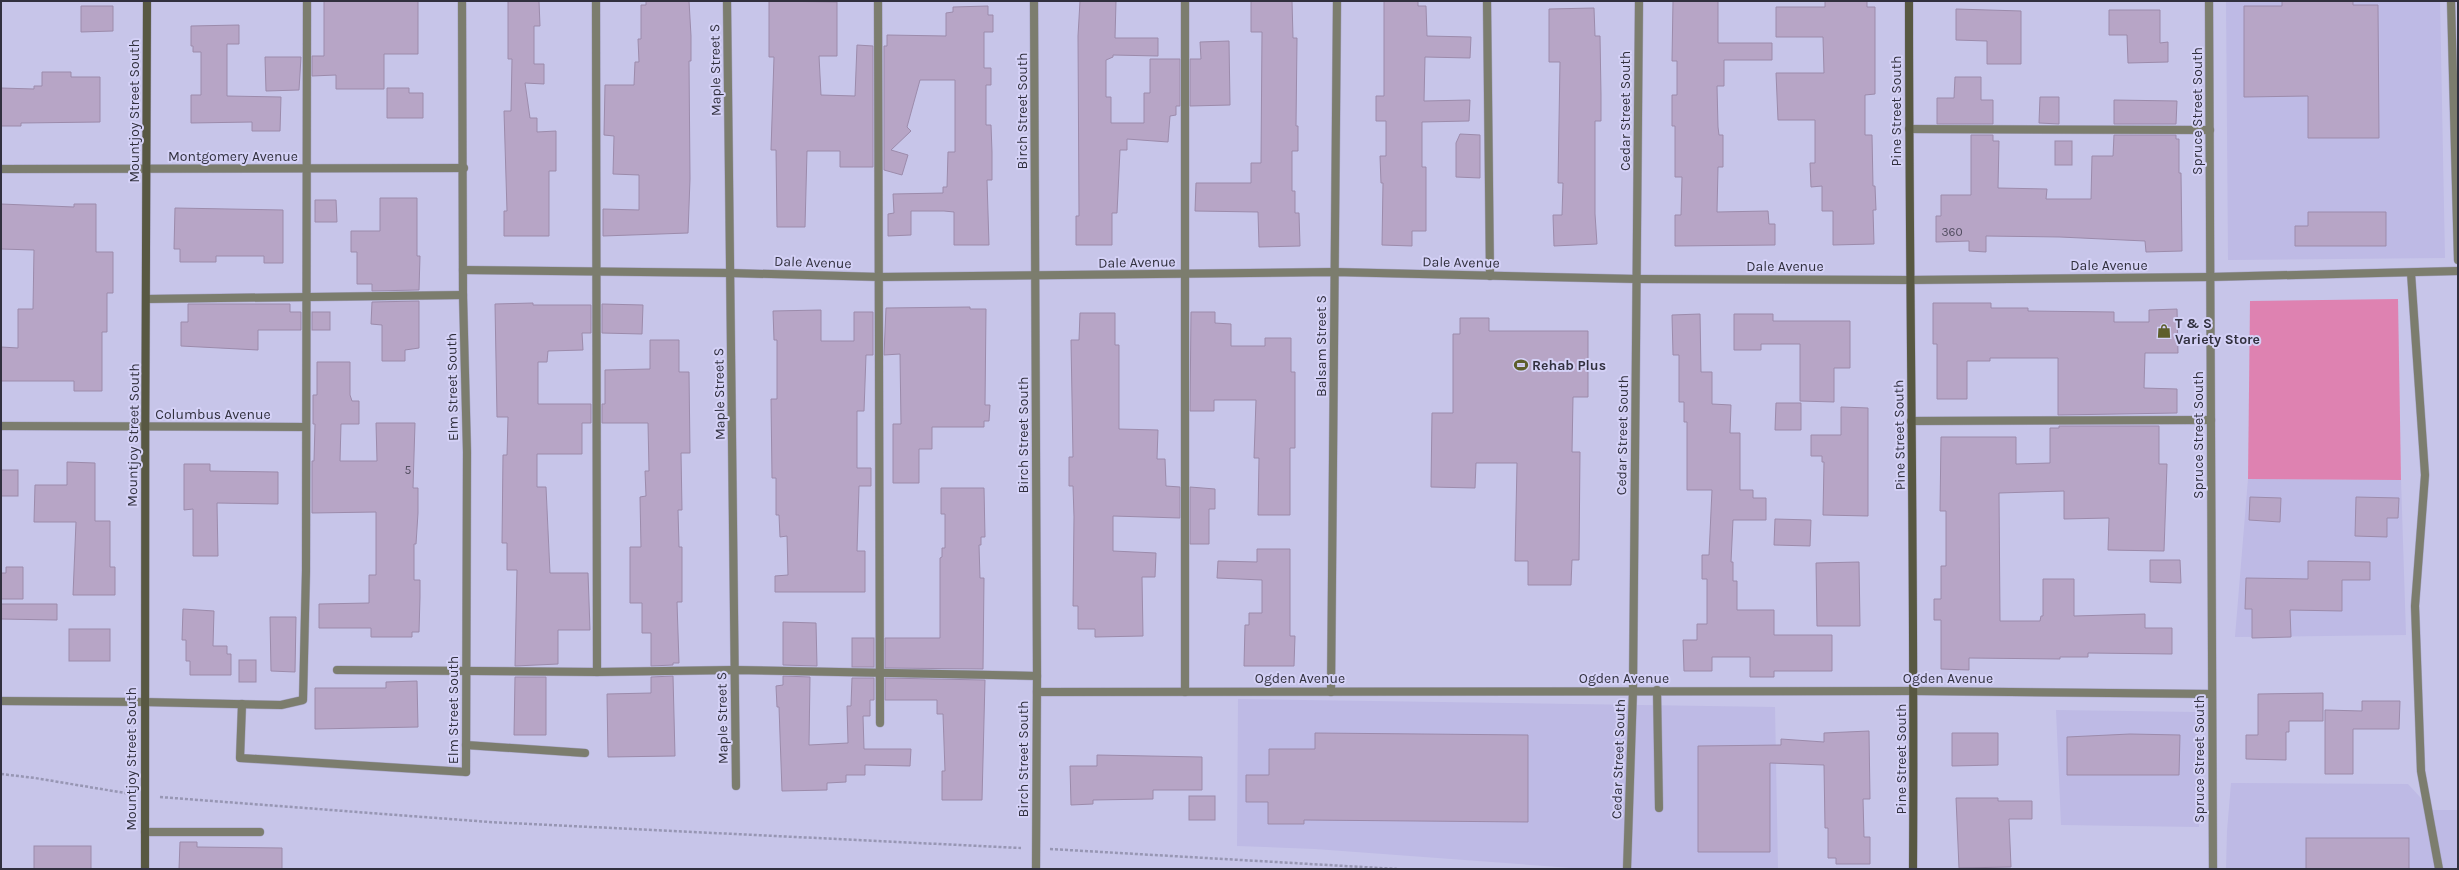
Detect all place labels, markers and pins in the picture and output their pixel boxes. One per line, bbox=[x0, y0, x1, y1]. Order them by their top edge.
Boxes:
place label: T & S Variety Store bbox=[2175, 315, 2260, 348]
shop icon: T & S Variety Store bbox=[2156, 323, 2172, 339]
sports icon: Rehab Plus bbox=[1513, 357, 1529, 373]
place label: Rehab Plus bbox=[1532, 357, 1606, 374]

